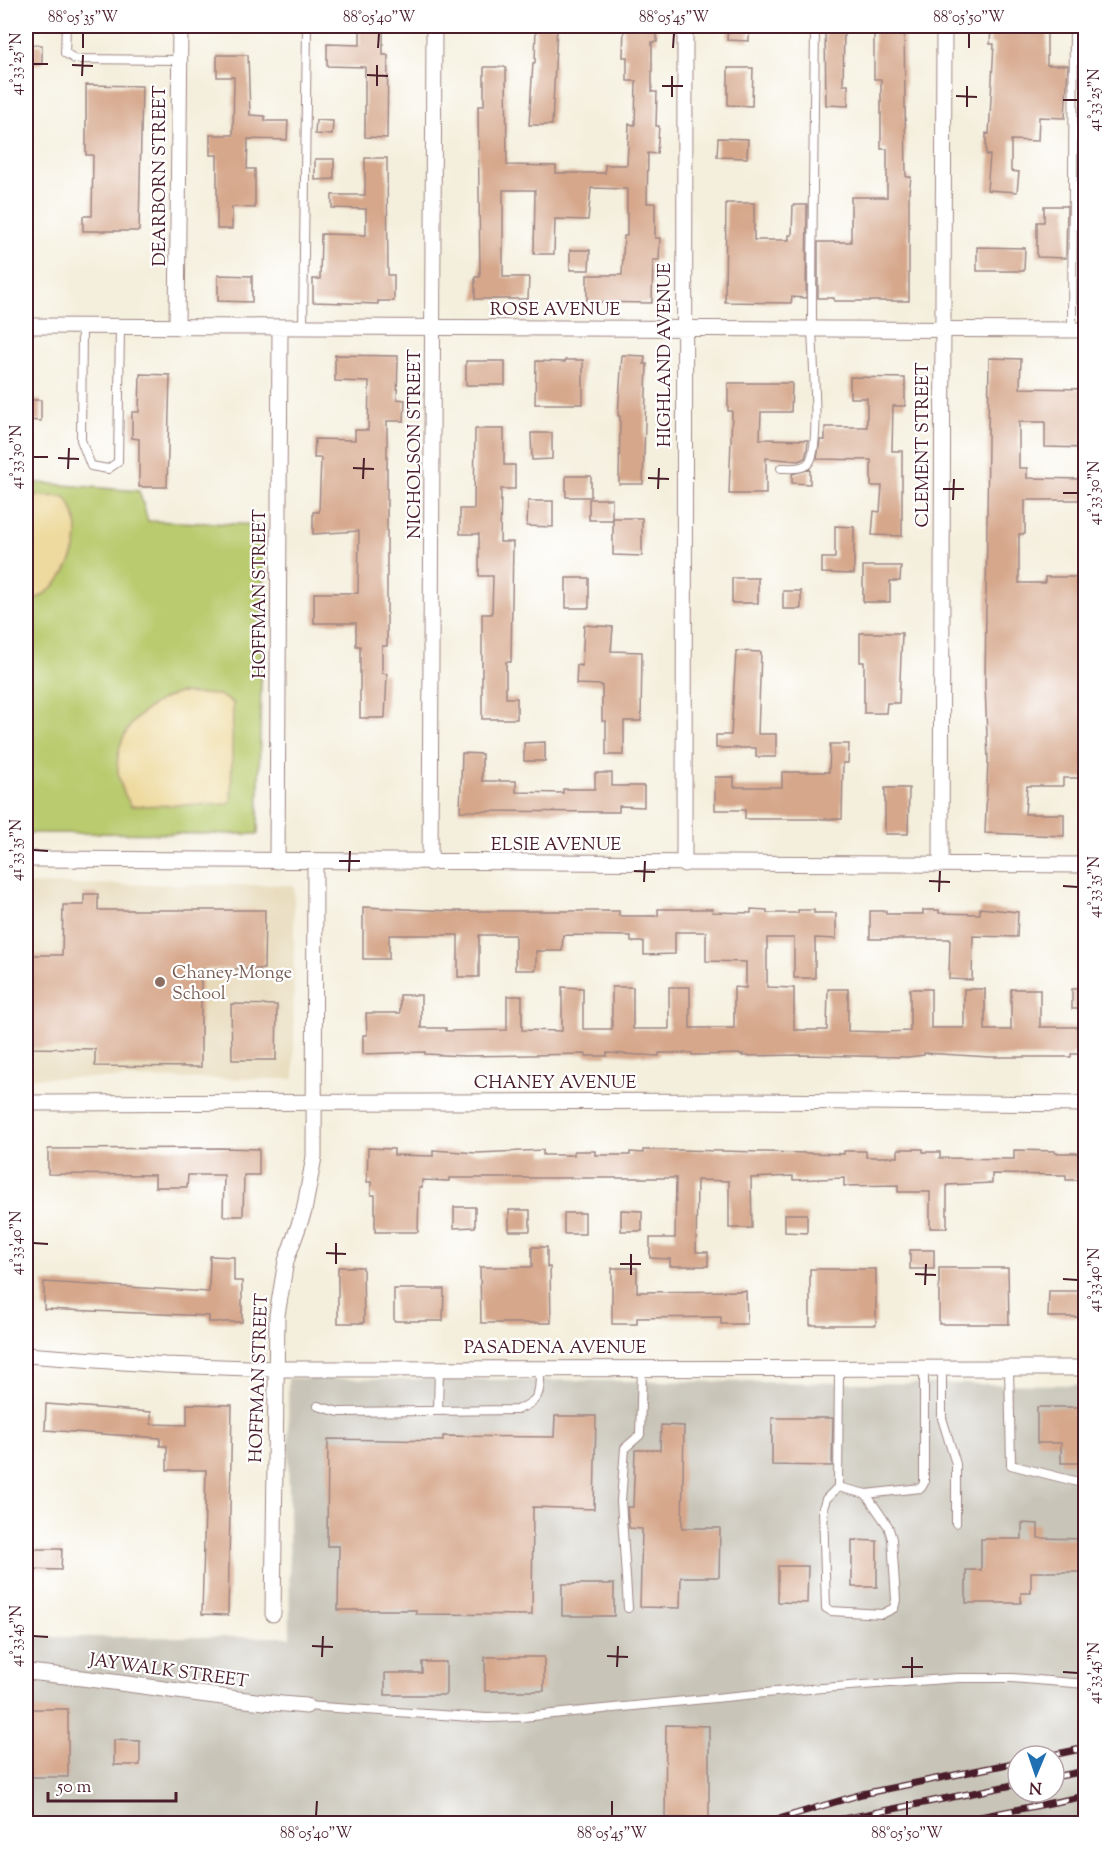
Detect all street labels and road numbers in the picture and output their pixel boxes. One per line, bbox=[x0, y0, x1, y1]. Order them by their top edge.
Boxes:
street label: DEARBORN STREET bbox=[148, 85, 174, 267]
street label: HIGHLAND AVENUE bbox=[653, 263, 679, 447]
street label: ROSE AVENUE bbox=[490, 298, 620, 324]
street label: NICHOLSON STREET bbox=[403, 349, 429, 539]
street label: CLEMENT STREET bbox=[911, 362, 937, 528]
street label: HOFFMAN STREET bbox=[248, 509, 274, 679]
street label: ELSIE AVENUE bbox=[491, 833, 621, 859]
street label: CHANEY AVENUE bbox=[474, 1071, 636, 1097]
street label: HOFFMAN STREET bbox=[244, 1293, 276, 1463]
street label: PASADENA AVENUE bbox=[464, 1336, 646, 1362]
street label: JAYWALK STREET bbox=[86, 1648, 250, 1696]

